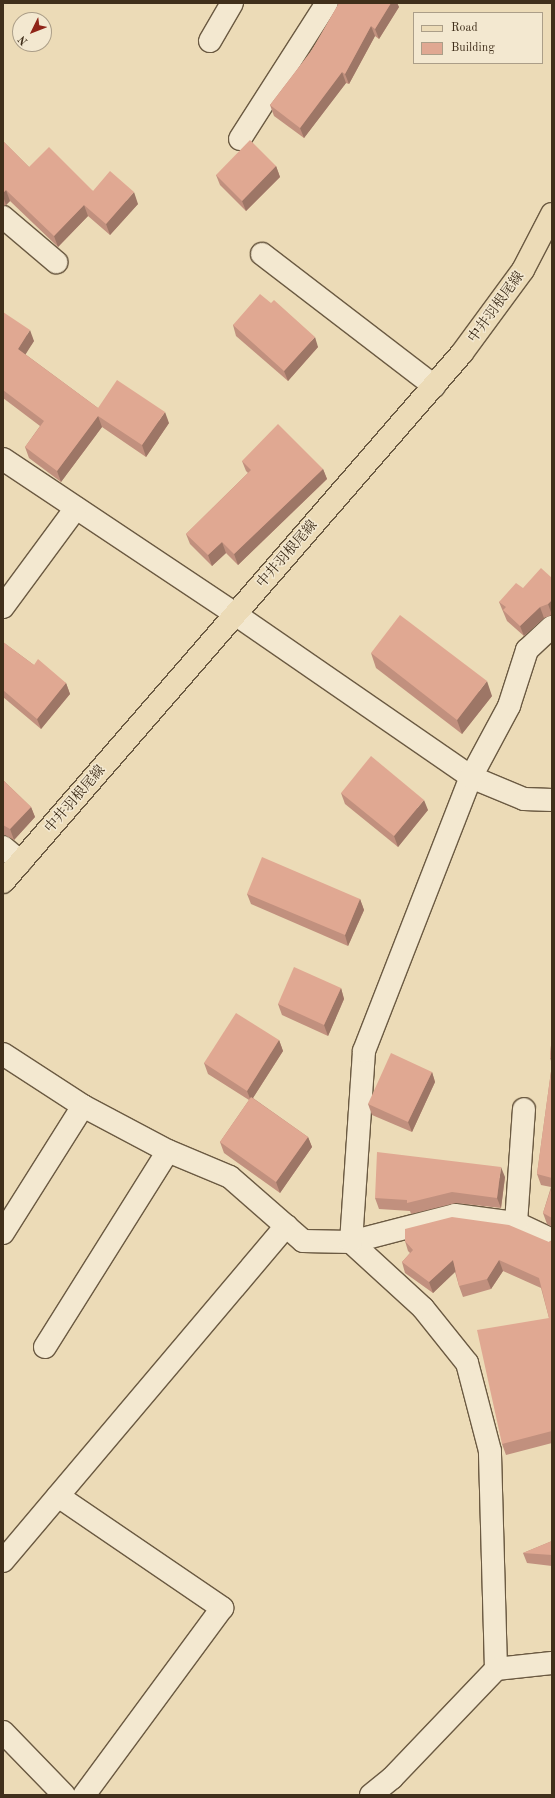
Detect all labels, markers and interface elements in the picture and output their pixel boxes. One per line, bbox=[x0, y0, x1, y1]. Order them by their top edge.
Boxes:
north arrow bbox=[12, 12, 52, 52]
legend bbox=[413, 12, 543, 64]
text: Road bbox=[451, 22, 478, 34]
text: N bbox=[17, 33, 30, 47]
text: Building bbox=[451, 42, 495, 54]
street label: 中井羽根尾線 bbox=[465, 268, 527, 346]
street label: 中井羽根尾線 bbox=[253, 517, 321, 591]
street label: 中井羽根尾線 bbox=[41, 762, 109, 836]

